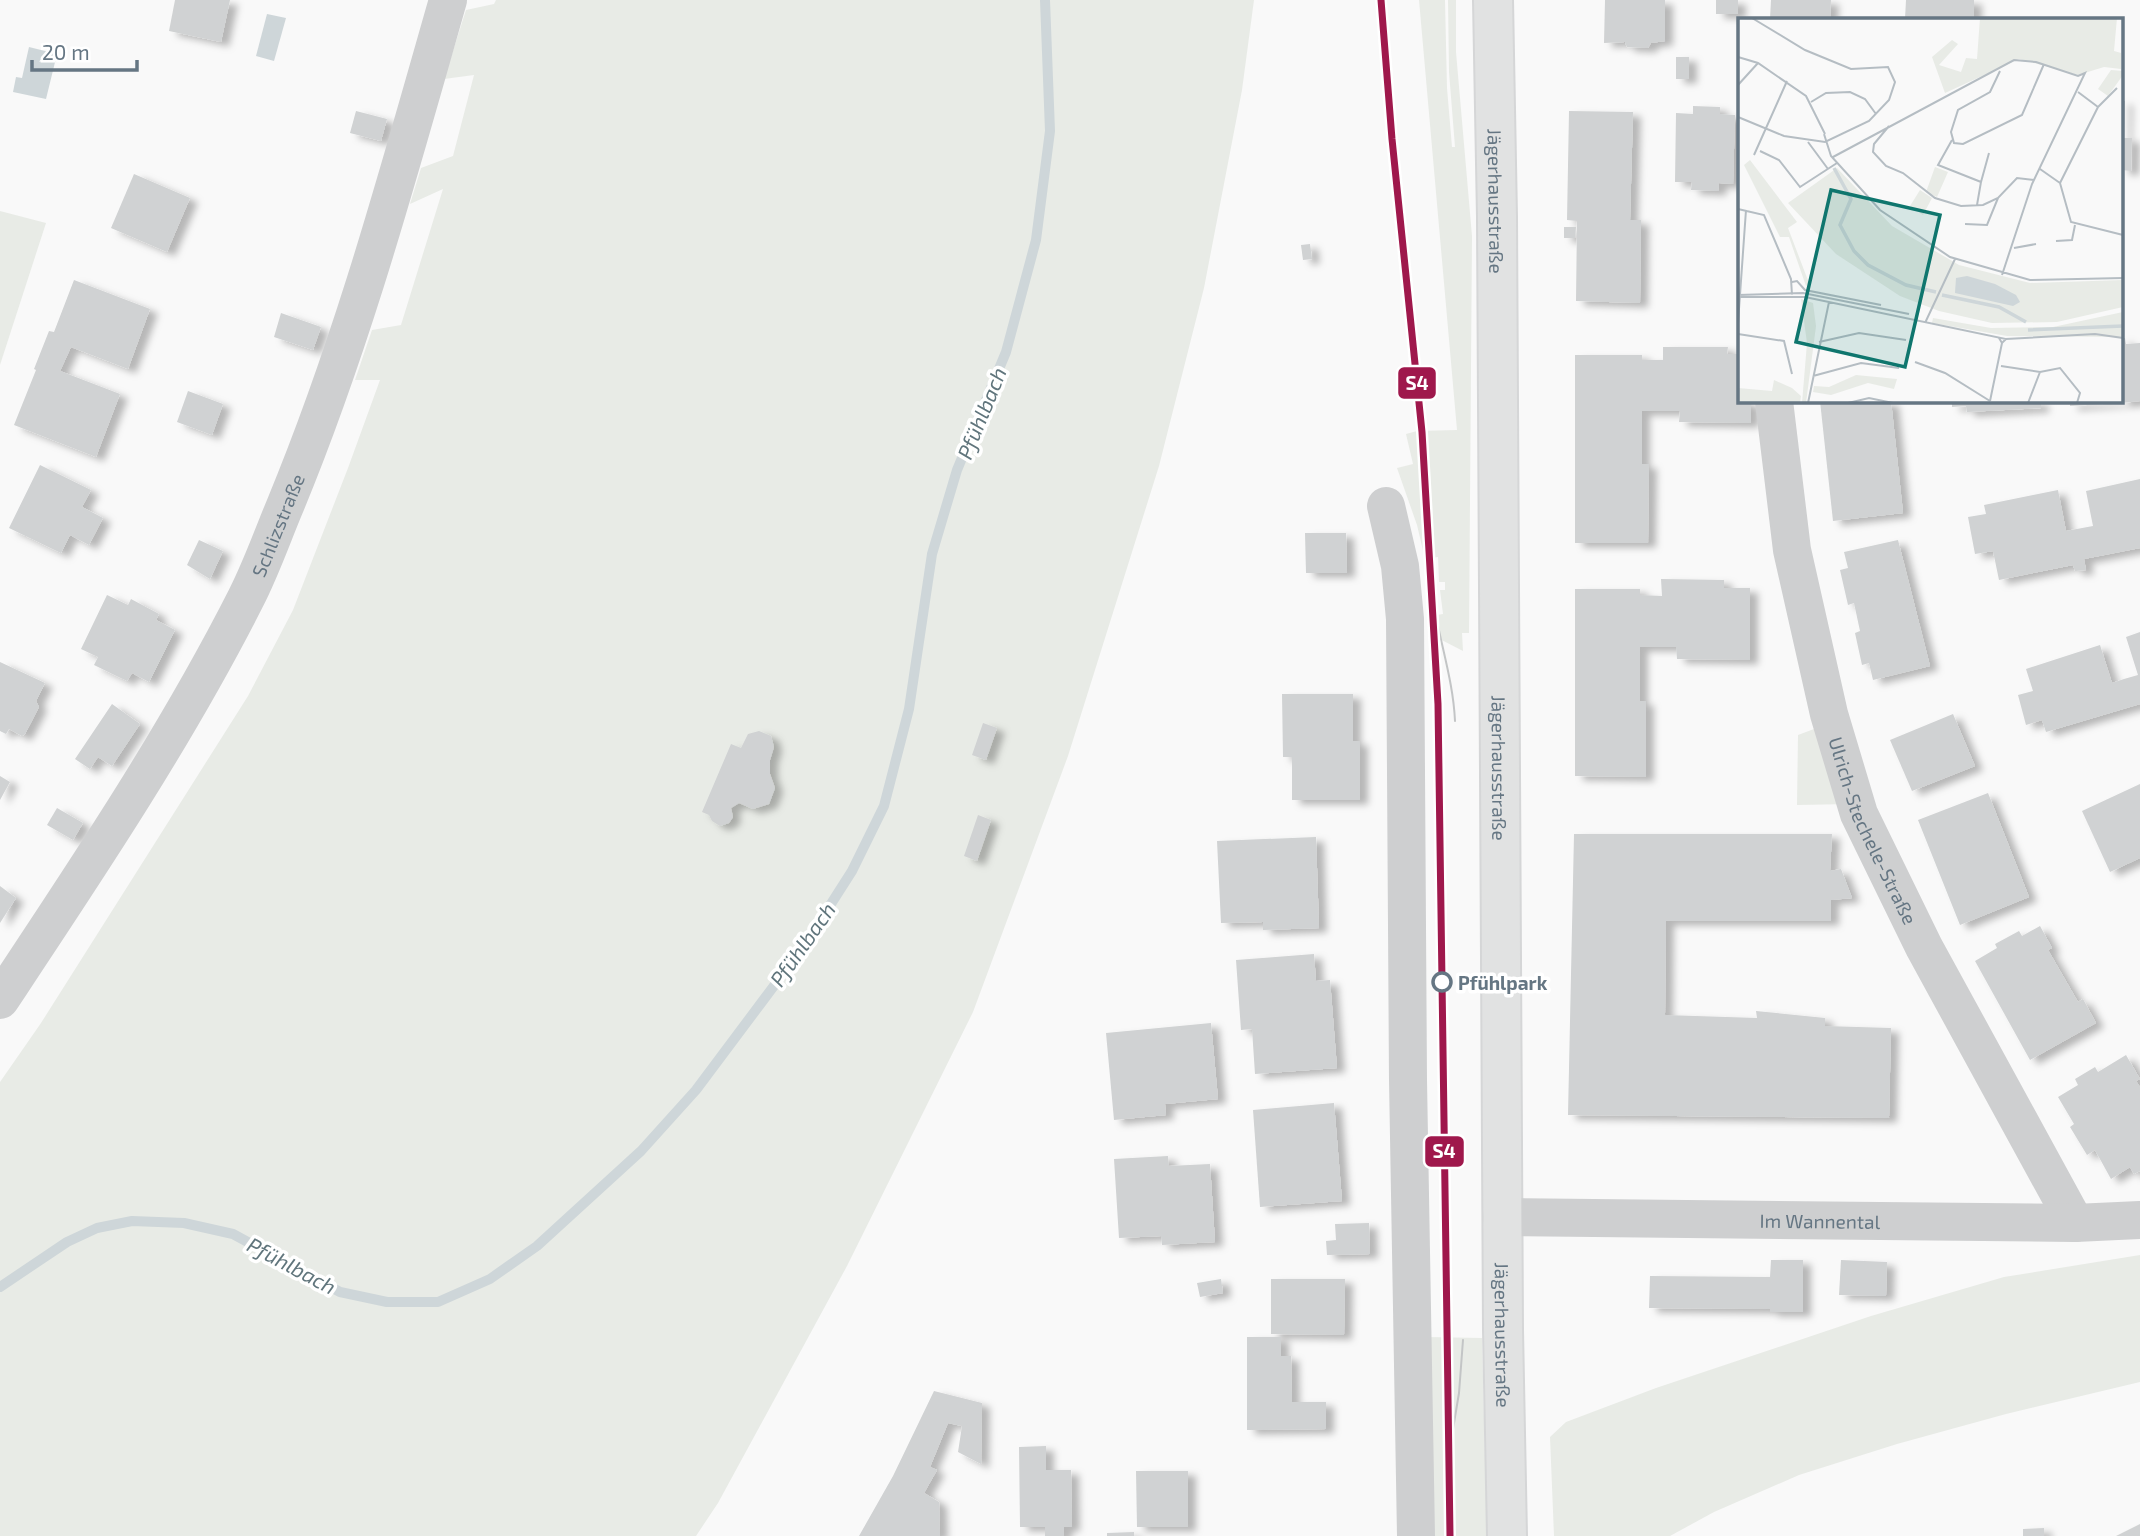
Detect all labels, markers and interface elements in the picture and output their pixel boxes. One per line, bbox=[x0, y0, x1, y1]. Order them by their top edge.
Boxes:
inset map bbox=[1738, 18, 2122, 402]
scale bar bbox=[32, 28, 136, 72]
text: 20 m bbox=[42, 39, 90, 64]
street label: Jägerhausstraße bbox=[1484, 128, 1509, 274]
water label: Pfühlbach bbox=[951, 363, 1011, 463]
line badge: S4 bbox=[1397, 366, 1437, 400]
text: S4 bbox=[1405, 371, 1429, 394]
street label: Schlizstraße bbox=[246, 470, 308, 580]
street label: Jägerhausstraße bbox=[1488, 695, 1512, 841]
street label: Ulrich-Stechele-Straße bbox=[1825, 734, 1922, 928]
water label: Pfühlbach bbox=[764, 897, 840, 991]
place label: Pfühlpark bbox=[1458, 971, 1548, 994]
marker: Pfühlpark bbox=[1432, 972, 1452, 992]
line badge: S4 bbox=[1424, 1135, 1465, 1168]
text: S4 bbox=[1432, 1139, 1456, 1162]
street label: Im Wannental bbox=[1760, 1208, 1881, 1232]
water label: Pfühlbach bbox=[243, 1231, 341, 1299]
street label: Jägerhausstraße bbox=[1491, 1262, 1516, 1408]

